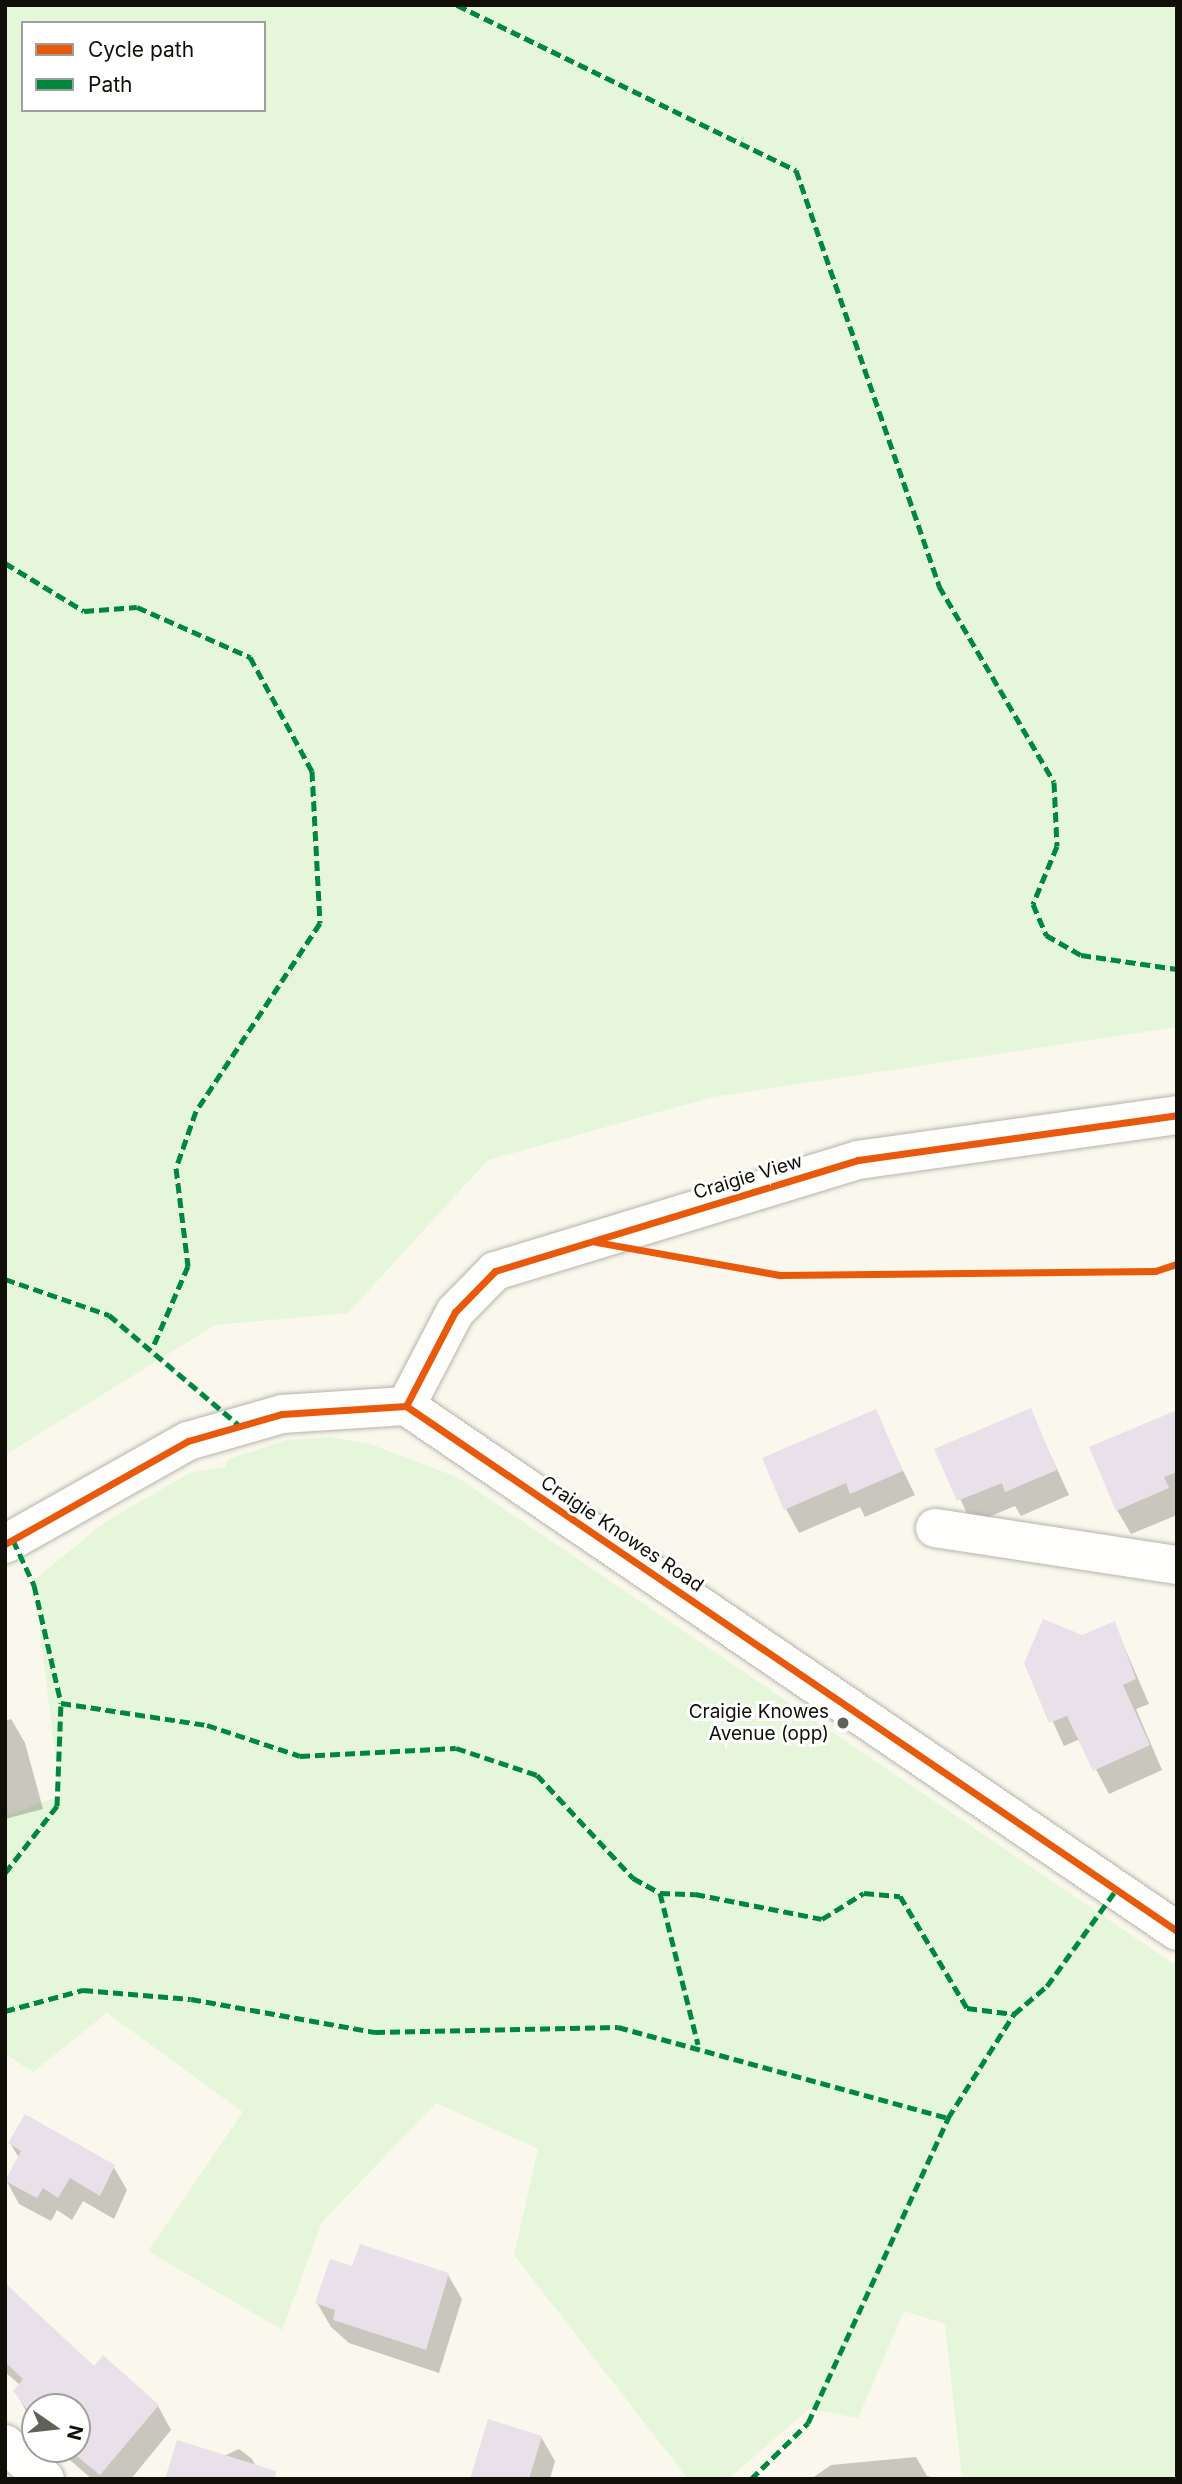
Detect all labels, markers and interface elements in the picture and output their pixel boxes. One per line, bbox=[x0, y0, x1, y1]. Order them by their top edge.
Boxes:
legend bbox=[21, 21, 266, 112]
text: Cycle path bbox=[88, 37, 194, 62]
text: Path bbox=[88, 72, 133, 97]
street label: Craigie View bbox=[691, 1150, 805, 1204]
street label: Craigie Knowes Road bbox=[536, 1471, 708, 1597]
place label: Craigie Knowes Avenue (opp) bbox=[689, 1701, 829, 1745]
marker: Craigie Knowes Avenue (opp) bbox=[835, 1715, 851, 1731]
north arrow bbox=[21, 2393, 91, 2463]
text: N bbox=[62, 2423, 88, 2443]

